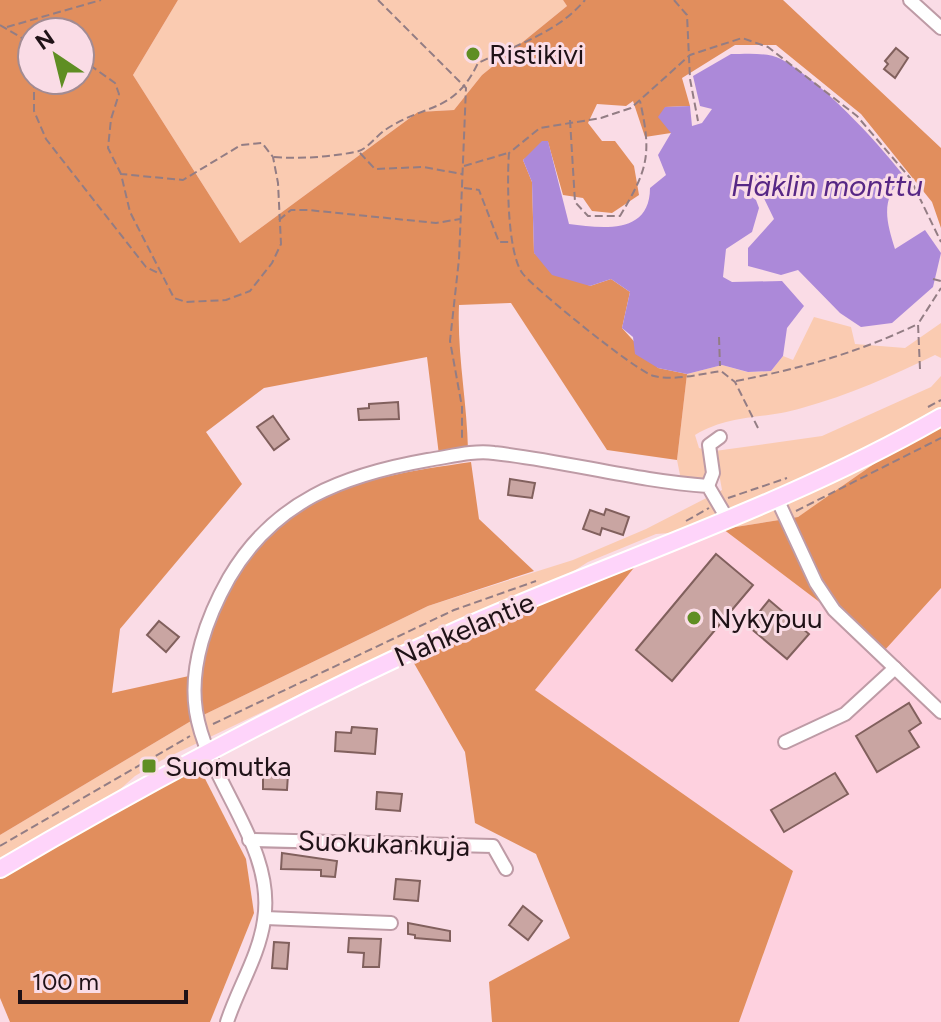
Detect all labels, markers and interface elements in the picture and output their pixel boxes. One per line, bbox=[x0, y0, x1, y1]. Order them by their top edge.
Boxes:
north arrow bbox=[16, 16, 96, 96]
text: N bbox=[30, 24, 60, 56]
place label: Ristikivi bbox=[489, 37, 584, 71]
marker: Ristikivi bbox=[464, 45, 482, 63]
water label: Häklin monttu bbox=[731, 167, 923, 204]
street label: Nahkelantie bbox=[389, 584, 539, 674]
place label: Nykypuu bbox=[710, 601, 823, 635]
marker: Nykypuu bbox=[685, 609, 703, 627]
place label: Suomutka bbox=[165, 749, 292, 783]
marker: Suomutka bbox=[140, 757, 158, 775]
street label: Suokukankuja bbox=[297, 823, 471, 863]
scale bar bbox=[20, 954, 186, 1004]
text: 100 m bbox=[32, 967, 99, 996]

